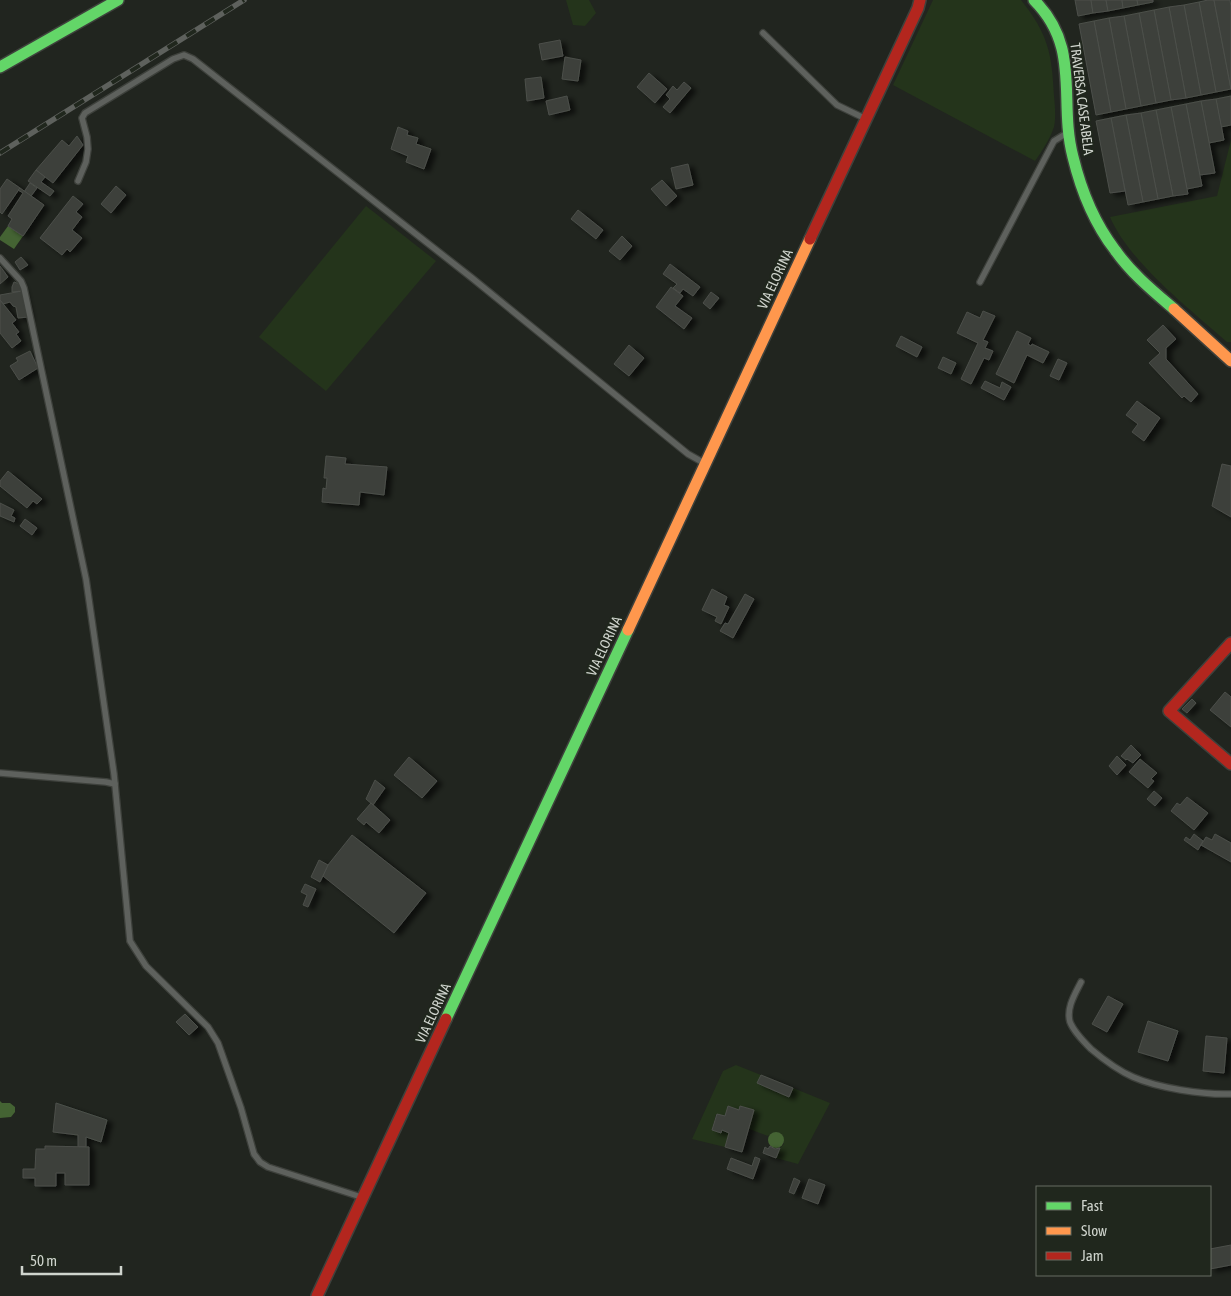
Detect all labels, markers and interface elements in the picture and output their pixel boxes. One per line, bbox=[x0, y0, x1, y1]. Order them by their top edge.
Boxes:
street label: TRAVERSA CASE ABELA bbox=[1067, 42, 1097, 156]
street label: VIA ELORINA bbox=[754, 246, 796, 311]
street label: VIA ELORINA bbox=[583, 613, 625, 678]
street label: VIA ELORINA bbox=[412, 980, 454, 1045]
legend bbox=[1036, 1186, 1211, 1276]
text: Fast bbox=[1081, 1197, 1103, 1214]
text: Slow bbox=[1081, 1222, 1107, 1239]
scale bar bbox=[22, 1244, 121, 1276]
text: Jam bbox=[1081, 1247, 1104, 1264]
text: 50 m bbox=[30, 1252, 57, 1269]

